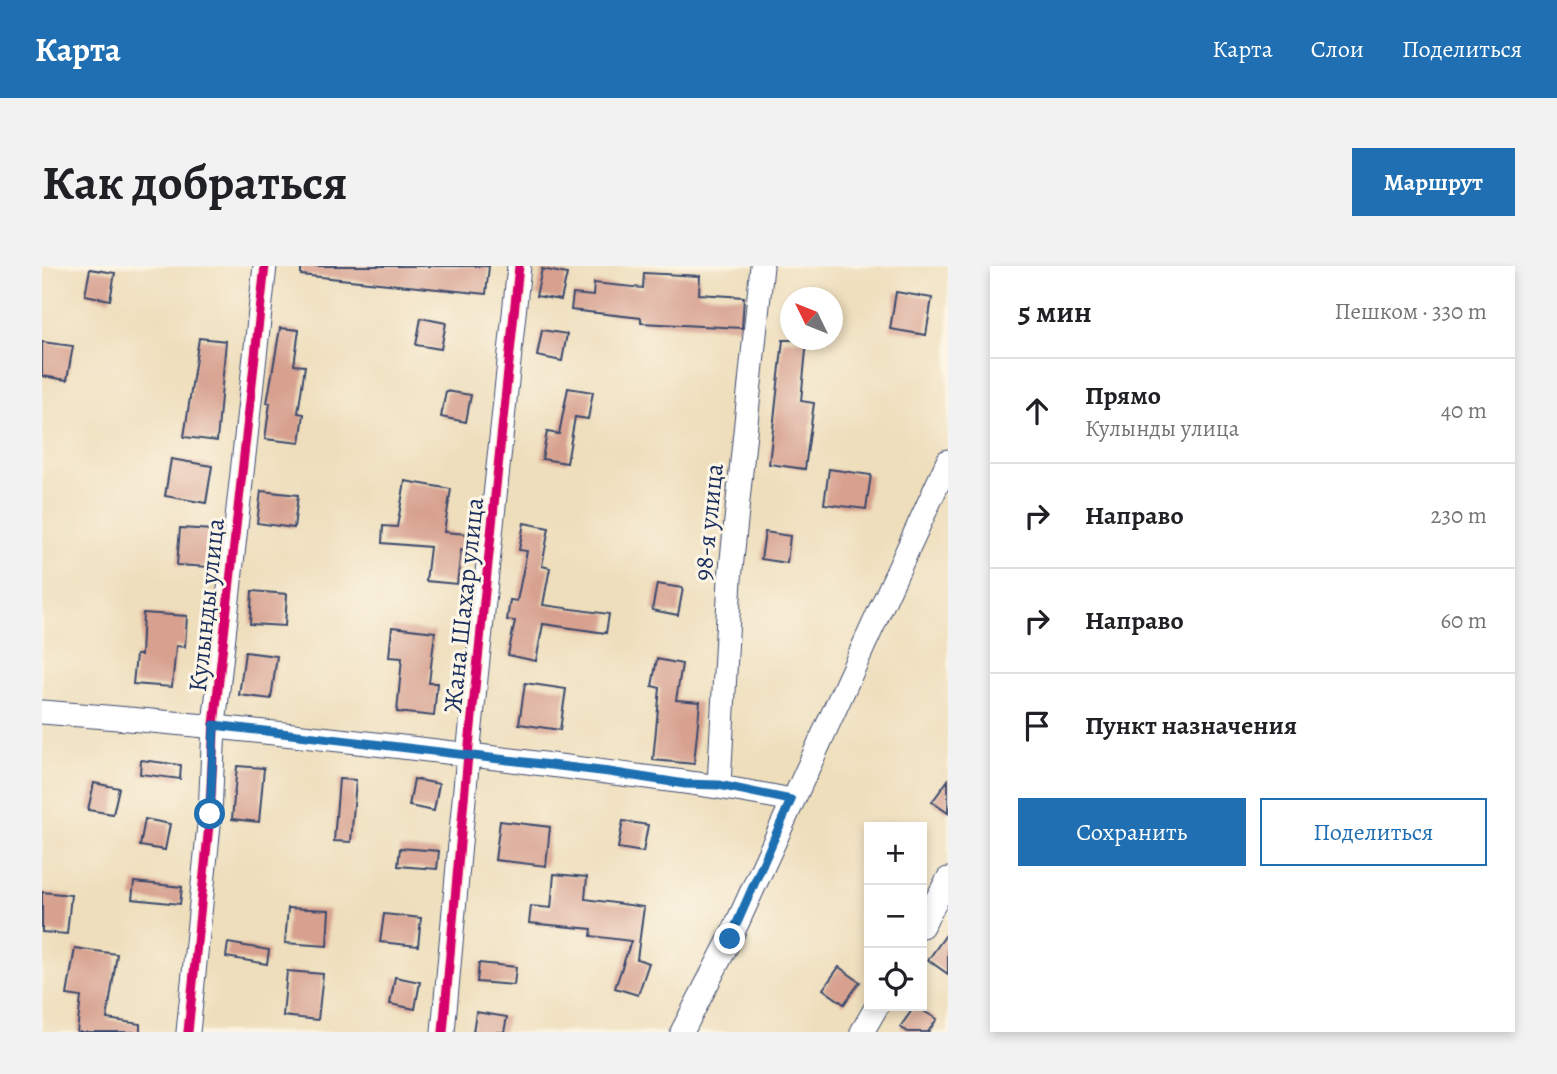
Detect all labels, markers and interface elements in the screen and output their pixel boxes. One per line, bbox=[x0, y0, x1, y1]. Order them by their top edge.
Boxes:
text: Карта bbox=[35, 27, 121, 72]
text: Карта bbox=[1212, 33, 1273, 65]
text: Слои bbox=[1311, 33, 1364, 65]
text: Поделиться bbox=[1402, 33, 1522, 65]
button: Маршрут bbox=[1352, 148, 1515, 216]
text: Как добраться bbox=[42, 149, 348, 216]
north arrow bbox=[780, 287, 843, 350]
text: 5 мин bbox=[1018, 292, 1092, 332]
text: Пешком · 330 m bbox=[1335, 296, 1487, 327]
text: Прямо bbox=[1085, 378, 1161, 413]
icon: ahead bbox=[1018, 392, 1056, 430]
text: 40 m bbox=[1441, 395, 1487, 426]
text: Кулынды улица bbox=[1085, 413, 1239, 444]
street label: 98-я улица bbox=[685, 462, 732, 583]
street label: Жана Шахар улица bbox=[435, 496, 492, 714]
icon: right bbox=[1018, 497, 1056, 535]
text: Направо bbox=[1085, 498, 1184, 533]
text: 230 m bbox=[1431, 500, 1487, 531]
street label: Кулынды улица bbox=[180, 516, 233, 694]
icon: right bbox=[1018, 602, 1056, 640]
text: Направо bbox=[1085, 603, 1184, 638]
text: 60 m bbox=[1440, 605, 1487, 636]
icon: arrive bbox=[1018, 707, 1056, 745]
text: Пункт назначения bbox=[1085, 708, 1297, 743]
route start bbox=[194, 798, 225, 829]
button: Сохранить bbox=[1018, 798, 1246, 866]
button: Поделиться bbox=[1260, 798, 1487, 866]
map controls bbox=[864, 822, 927, 1011]
button: + bbox=[864, 822, 927, 885]
button: − bbox=[864, 885, 927, 948]
route end bbox=[714, 923, 745, 954]
button: locate bbox=[864, 948, 927, 1011]

